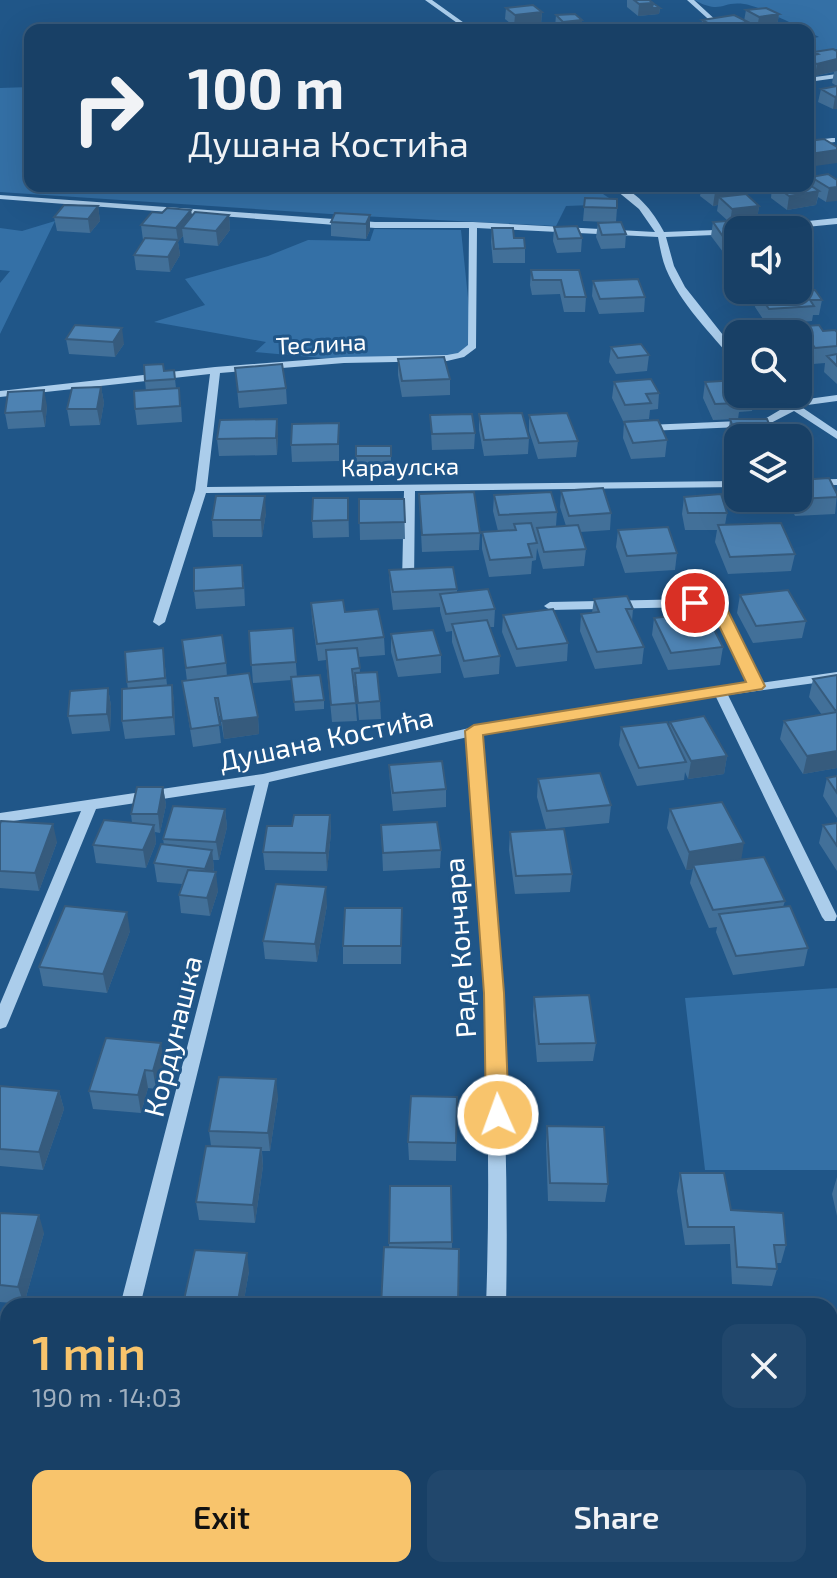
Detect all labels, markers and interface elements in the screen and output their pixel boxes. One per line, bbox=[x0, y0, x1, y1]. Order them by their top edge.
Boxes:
text: 100 m bbox=[188, 53, 344, 120]
icon: right bbox=[56, 56, 160, 160]
text: Душана Костића bbox=[188, 121, 469, 164]
map controls bbox=[724, 216, 812, 512]
button: sound bbox=[724, 216, 812, 304]
button: search bbox=[724, 320, 812, 408]
street label: Теслина bbox=[275, 326, 367, 360]
button: layers bbox=[724, 424, 812, 512]
street label: Караулска bbox=[341, 450, 459, 483]
pin bbox=[661, 569, 729, 637]
icon: arrive bbox=[673, 581, 717, 625]
street label: Душана Костића bbox=[216, 699, 436, 777]
street label: Раде Кончара bbox=[436, 857, 482, 1039]
street label: Кордунашка bbox=[136, 952, 208, 1120]
position arrow bbox=[456, 1073, 540, 1157]
text: 1 min bbox=[32, 1322, 146, 1380]
button: close bbox=[722, 1324, 806, 1408]
text: 190 m · 14:03 bbox=[32, 1381, 182, 1412]
button: Exit bbox=[32, 1470, 411, 1562]
button: Share bbox=[427, 1470, 806, 1562]

